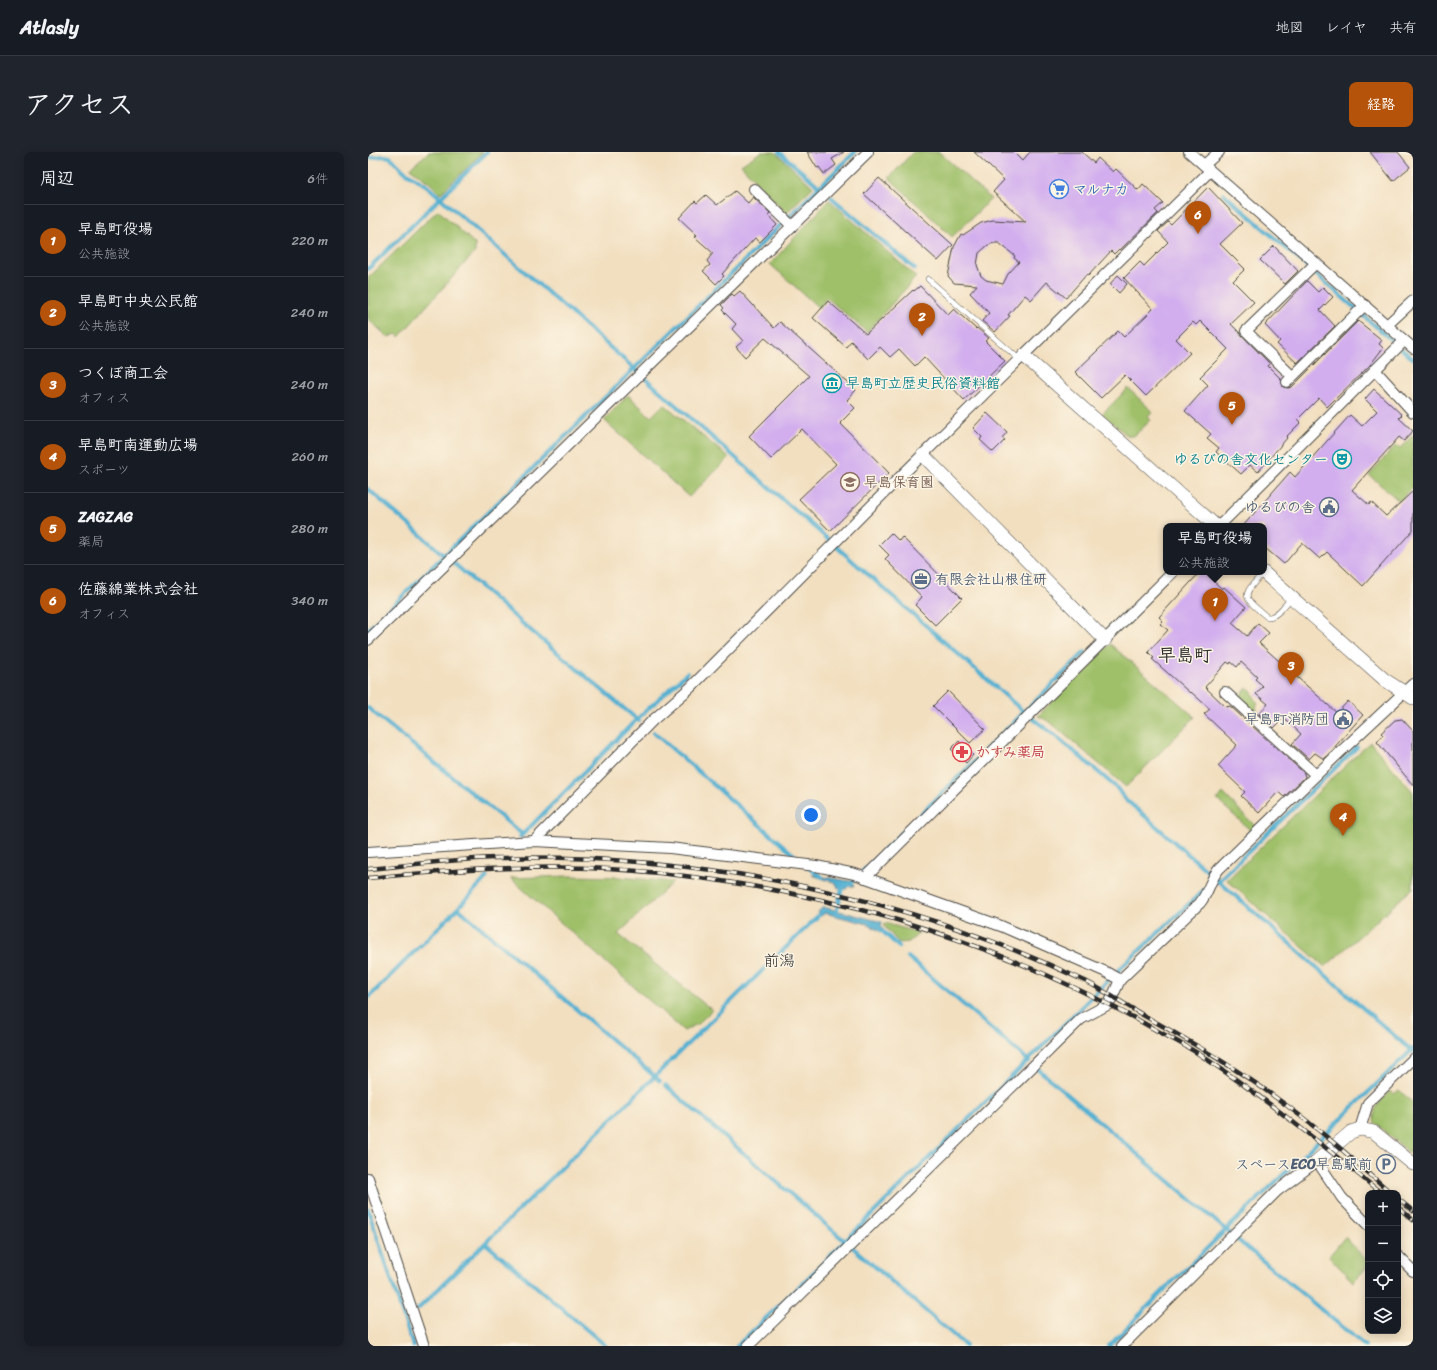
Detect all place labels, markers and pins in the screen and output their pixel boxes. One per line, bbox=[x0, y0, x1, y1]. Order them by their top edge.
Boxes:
place label: マルナカ bbox=[1073, 177, 1129, 202]
supermarket icon: マルナカ bbox=[1048, 178, 1070, 200]
pin: 6 bbox=[1185, 201, 1211, 234]
pin: 2 bbox=[909, 303, 935, 336]
place label: 早島町立歴史民俗資料館 bbox=[846, 371, 1000, 396]
museum icon: 早島町立歴史民俗資料館 bbox=[821, 372, 843, 394]
pin: 5 bbox=[1219, 392, 1245, 425]
place label: ゆるびの舎文化センター bbox=[1174, 447, 1328, 472]
theatre icon: ゆるびの舎文化センター bbox=[1331, 448, 1353, 470]
place label: 早島保育園 bbox=[864, 470, 934, 495]
school or university icon: 早島保育園 bbox=[839, 471, 861, 493]
place label: ゆるびの舎 bbox=[1245, 495, 1315, 520]
public building icon: ゆるびの舎 bbox=[1318, 496, 1340, 518]
place label: 有限会社山根住研 bbox=[935, 567, 1047, 592]
office icon: 有限会社山根住研 bbox=[910, 568, 932, 590]
pin: 1 bbox=[1202, 588, 1228, 621]
pin: 3 bbox=[1278, 652, 1304, 685]
place label: 早島町消防団 bbox=[1245, 707, 1329, 732]
public building icon: 早島町消防団 bbox=[1332, 708, 1354, 730]
place label: かすみ薬局 bbox=[976, 740, 1045, 765]
pharmacy icon: かすみ薬局 bbox=[951, 741, 973, 763]
pin: 4 bbox=[1330, 803, 1356, 836]
place label: スペースECO早島駅前 bbox=[1235, 1152, 1372, 1177]
parking icon: スペースECO早島駅前 bbox=[1375, 1153, 1397, 1175]

